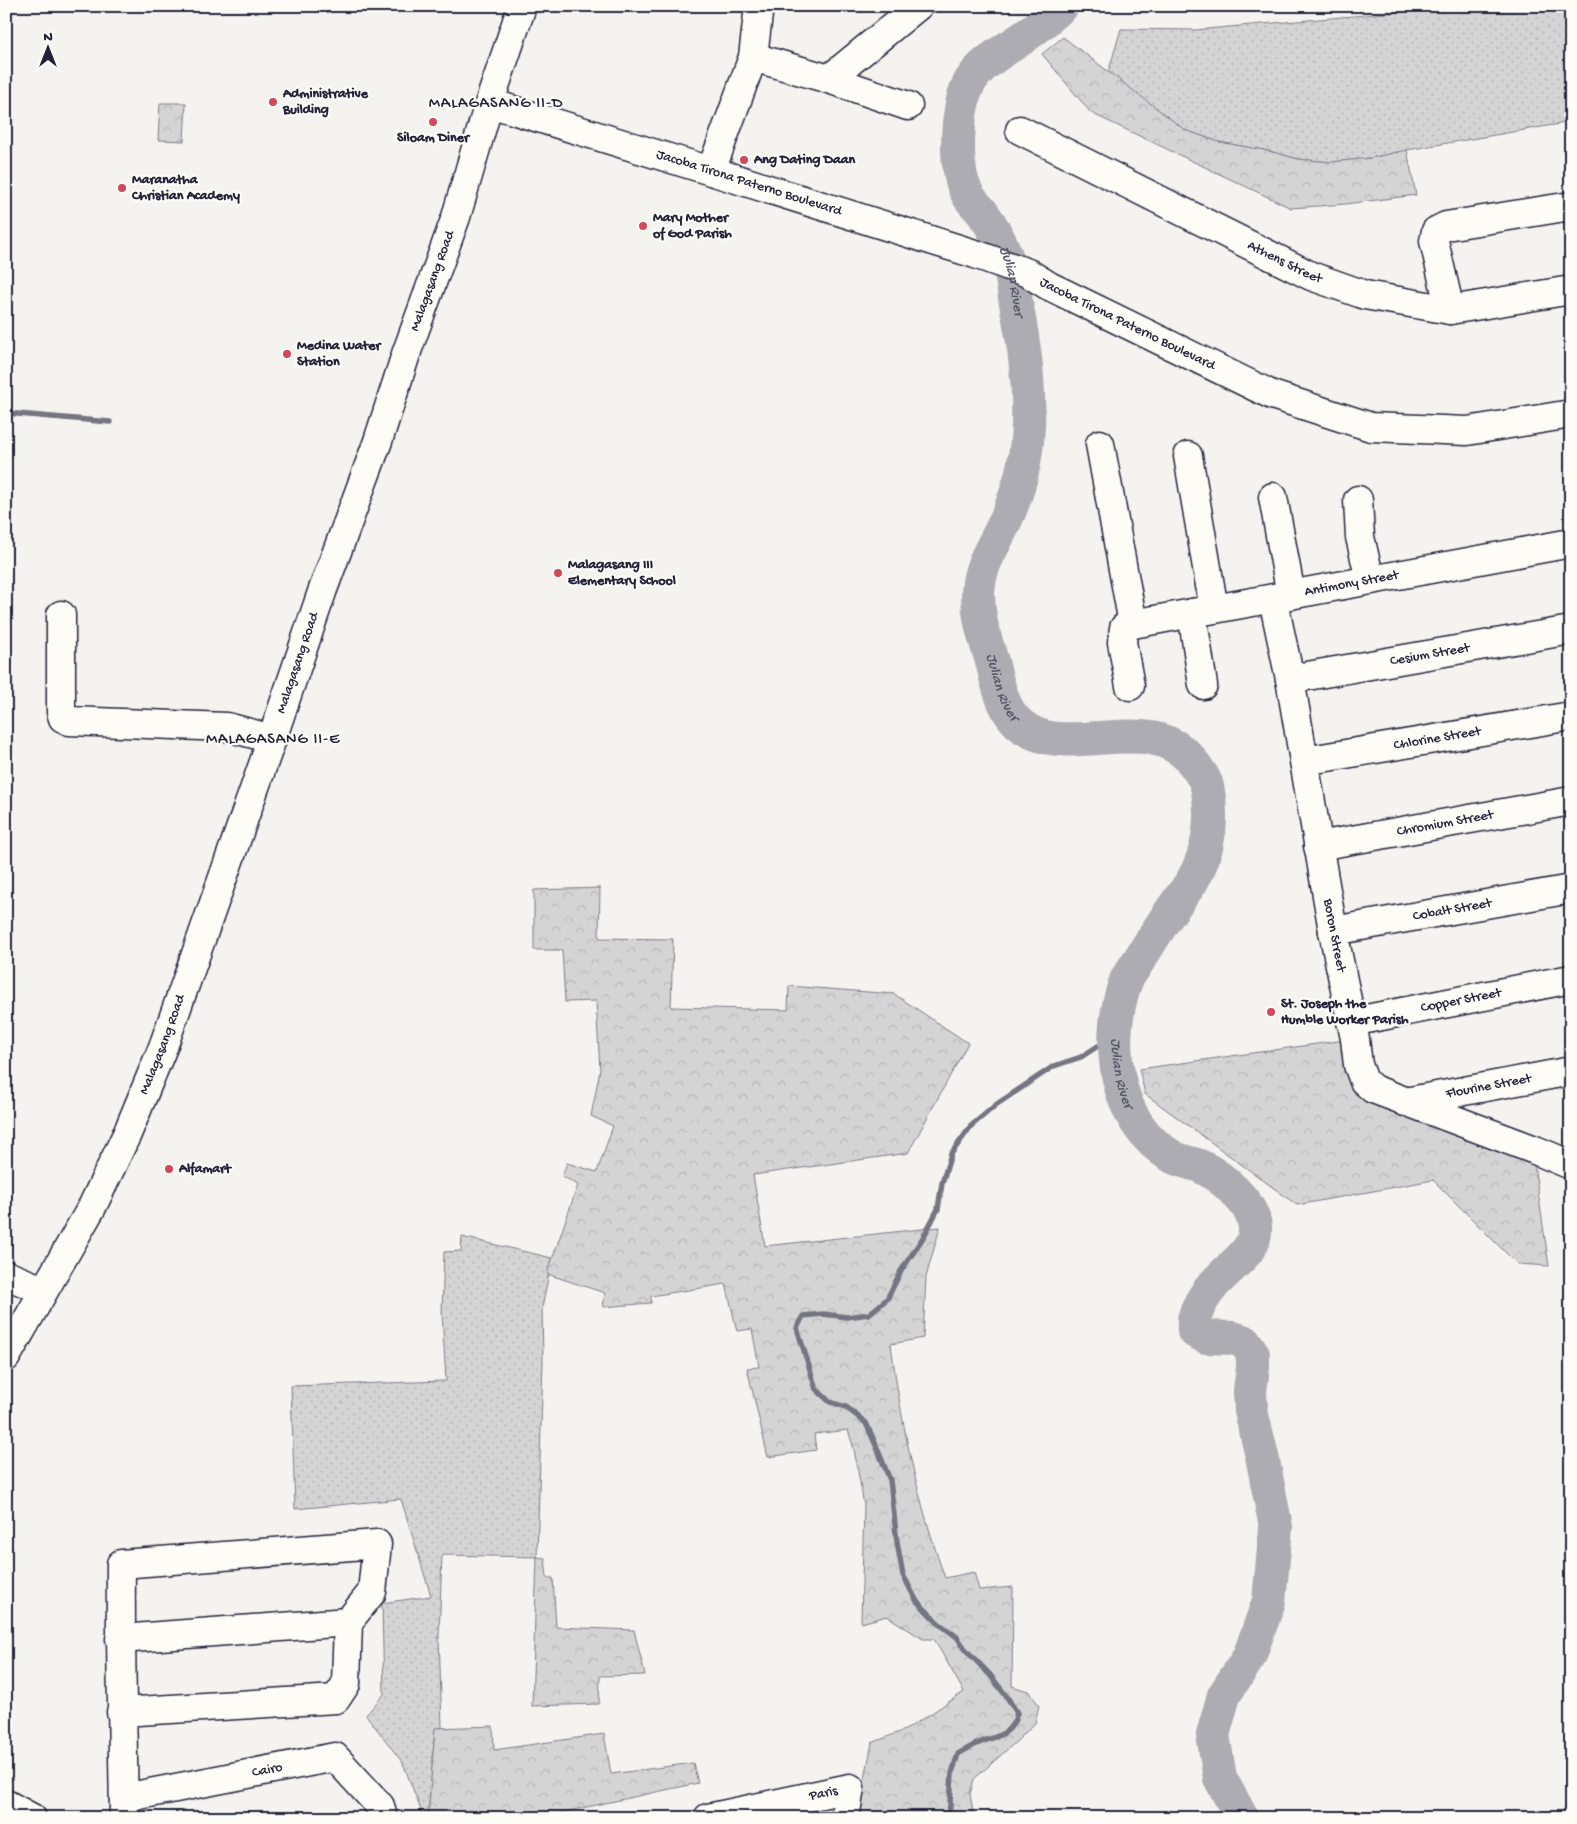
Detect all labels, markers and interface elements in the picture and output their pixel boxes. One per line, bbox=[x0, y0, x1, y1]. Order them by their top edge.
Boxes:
north arrow bbox=[22, 22, 72, 72]
text: N bbox=[43, 29, 53, 46]
place label: Administrative Building bbox=[282, 86, 369, 119]
district label: MALAGASANG II-D bbox=[429, 95, 563, 114]
marker: Administrative Building bbox=[267, 96, 279, 108]
marker: Siloam Diner bbox=[427, 116, 439, 128]
place label: Siloam Diner bbox=[397, 130, 471, 147]
street label: Jacoba Tirona Paterno Boulevard bbox=[654, 146, 845, 221]
place label: Ang Dating Daan bbox=[753, 152, 855, 169]
marker: Ang Dating Daan bbox=[738, 154, 750, 166]
place label: Maranatha Christian Academy bbox=[131, 172, 240, 205]
marker: Maranatha Christian Academy bbox=[116, 182, 128, 194]
place label: Mary Mother of God Parish bbox=[652, 210, 732, 243]
marker: Mary Mother of God Parish bbox=[637, 220, 649, 232]
street label: Malagasang Road bbox=[406, 227, 459, 334]
street label: Athens Street bbox=[1244, 237, 1325, 288]
water label: Julian River bbox=[994, 244, 1028, 321]
street label: Jacoba Tirona Paterno Boulevard bbox=[1036, 274, 1219, 375]
place label: Medina Water Station bbox=[297, 338, 383, 371]
marker: Medina Water Station bbox=[281, 348, 293, 360]
place label: Malagasang III Elementary School bbox=[568, 557, 676, 590]
street label: Antimony Street bbox=[1303, 566, 1401, 601]
marker: Malagasang III Elementary School bbox=[552, 567, 564, 579]
street label: Malagasang Road bbox=[273, 609, 323, 716]
street label: Cesium Street bbox=[1389, 639, 1472, 670]
water label: Julian River bbox=[981, 651, 1024, 728]
street label: Chlorine Street bbox=[1392, 723, 1483, 754]
district label: MALAGASANG II-E bbox=[206, 731, 340, 750]
street label: Chromium Street bbox=[1395, 806, 1496, 840]
street label: Cobalt Street bbox=[1412, 894, 1494, 925]
street label: Boron Street bbox=[1319, 897, 1350, 975]
street label: Copper Street bbox=[1419, 984, 1504, 1017]
street label: Malagasang Road bbox=[136, 991, 190, 1097]
place label: St. Joseph the Humble Worker Parish bbox=[1281, 996, 1409, 1029]
marker: St. Joseph the Humble Worker Parish bbox=[1265, 1006, 1277, 1018]
water label: Julian River bbox=[1106, 1039, 1138, 1114]
street label: Flourine Street bbox=[1443, 1070, 1534, 1103]
place label: Alfamart bbox=[178, 1161, 232, 1178]
marker: Alfamart bbox=[163, 1163, 175, 1175]
street label: Cairo bbox=[251, 1759, 284, 1781]
street label: Paris bbox=[807, 1782, 840, 1805]

